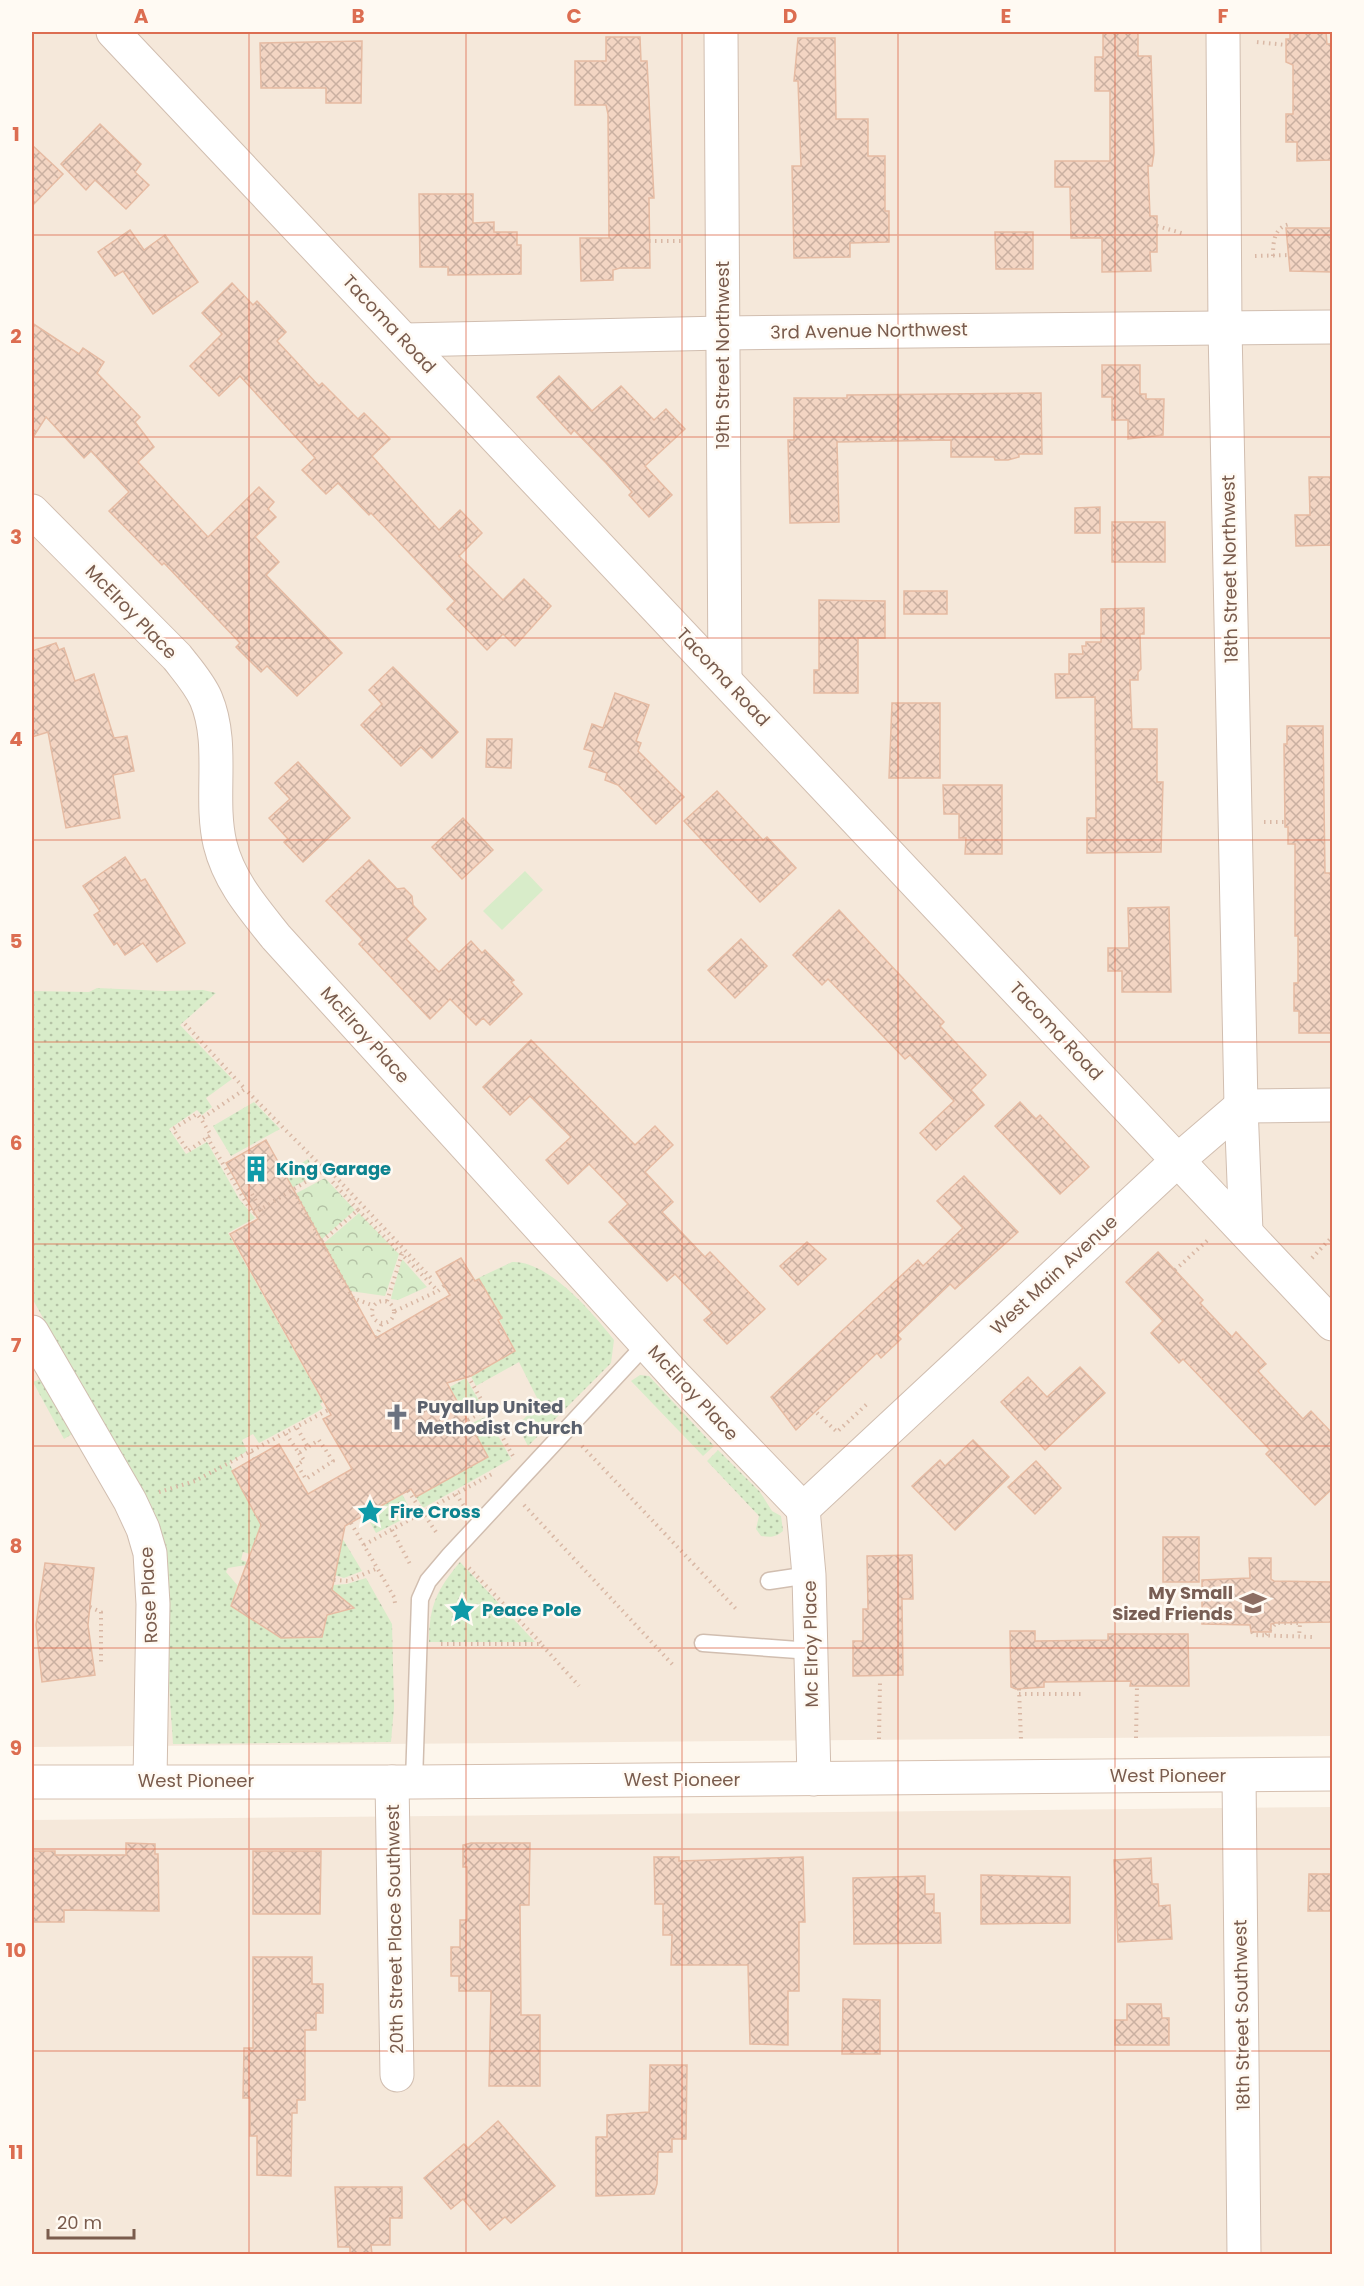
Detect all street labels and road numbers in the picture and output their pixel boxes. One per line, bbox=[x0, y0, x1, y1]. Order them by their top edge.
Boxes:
street label: 19th Street Northwest bbox=[710, 261, 735, 449]
street label: Tacoma Road bbox=[337, 269, 442, 379]
street label: 3rd Avenue Northwest bbox=[770, 316, 968, 345]
street label: 18th Street Northwest bbox=[1215, 475, 1244, 663]
street label: McElroy Place bbox=[80, 559, 183, 664]
street label: Tacoma Road bbox=[671, 622, 776, 732]
street label: Tacoma Road bbox=[1004, 976, 1109, 1086]
street label: McElroy Place bbox=[315, 981, 416, 1089]
street label: West Main Avenue bbox=[985, 1209, 1123, 1340]
street label: McElroy Place bbox=[642, 1339, 744, 1446]
street label: Rose Place bbox=[133, 1546, 164, 1644]
street label: Mc Elroy Place bbox=[797, 1580, 824, 1708]
street label: West Pioneer bbox=[1110, 1763, 1226, 1788]
street label: West Pioneer bbox=[624, 1767, 740, 1792]
street label: West Pioneer bbox=[138, 1768, 254, 1793]
street label: 20th Street Place Southwest bbox=[380, 1804, 409, 2054]
street label: 18th Street Southwest bbox=[1227, 1919, 1256, 2111]

